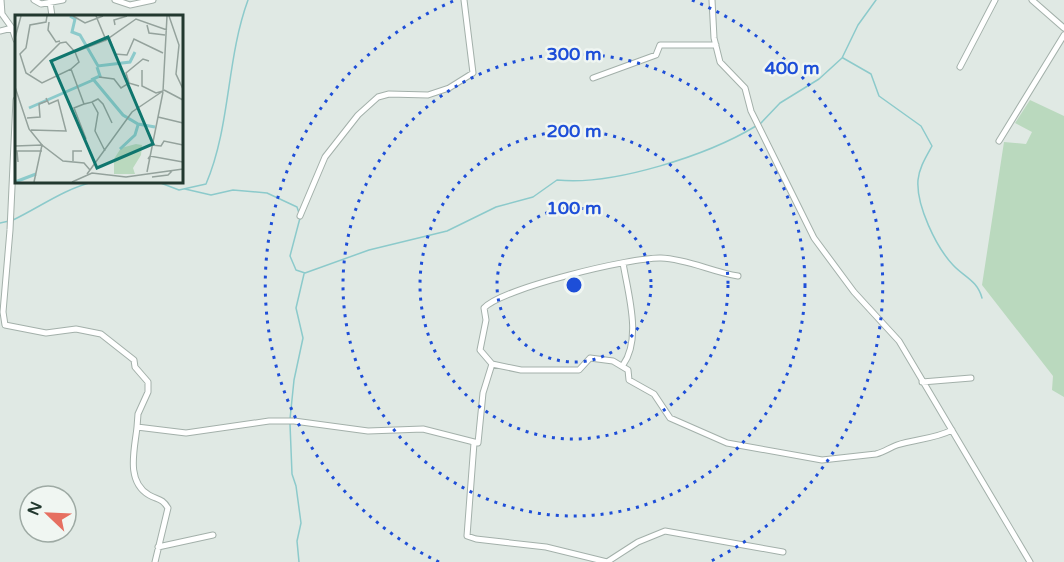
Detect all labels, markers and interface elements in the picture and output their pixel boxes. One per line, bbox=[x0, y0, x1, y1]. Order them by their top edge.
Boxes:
inset map bbox=[15, 15, 183, 183]
text: 300 m bbox=[546, 43, 602, 65]
text: 400 m bbox=[764, 57, 820, 79]
text: 200 m bbox=[546, 120, 602, 142]
text: 100 m bbox=[546, 197, 602, 219]
centre of rings bbox=[564, 275, 584, 295]
north arrow bbox=[18, 484, 78, 544]
text: N bbox=[23, 499, 47, 518]

